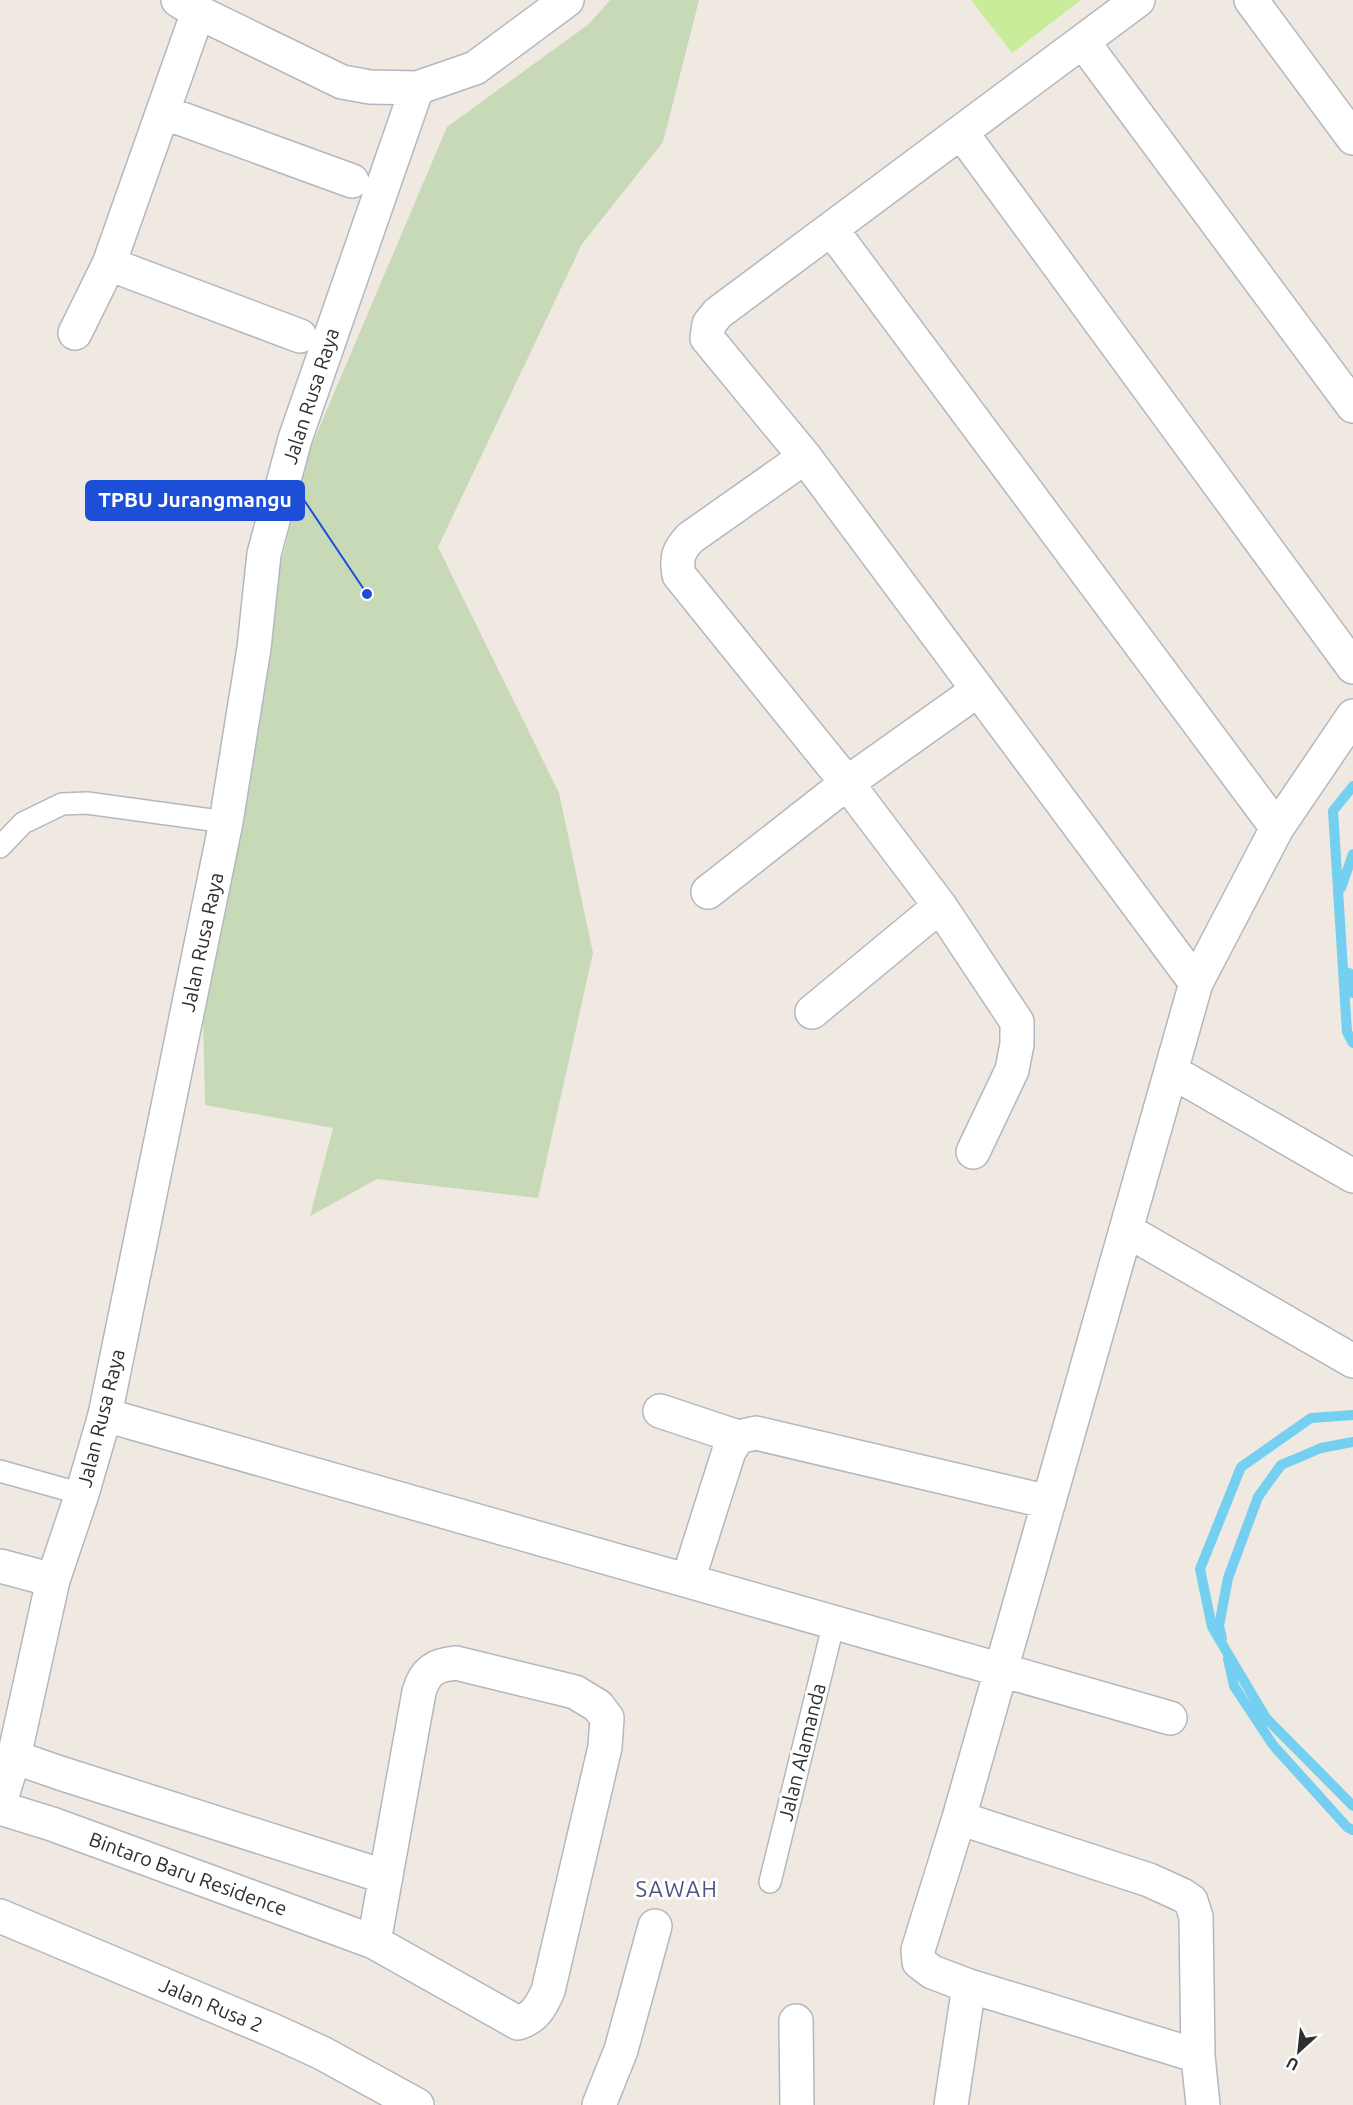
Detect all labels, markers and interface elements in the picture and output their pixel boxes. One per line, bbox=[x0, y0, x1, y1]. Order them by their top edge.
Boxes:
street label: Jalan Rusa Raya bbox=[278, 325, 343, 467]
callout: TPBU Jurangmangu bbox=[86, 481, 304, 520]
text: TPBU Jurangmangu bbox=[98, 487, 292, 511]
street label: Jalan Rusa Raya bbox=[176, 870, 227, 1014]
street label: Jalan Rusa Raya bbox=[72, 1346, 129, 1489]
street label: Jalan Alamanda bbox=[773, 1681, 830, 1823]
street label: Bintaro Baru Residence bbox=[86, 1827, 290, 1920]
district label: SAWAH bbox=[636, 1876, 718, 1901]
street label: Jalan Rusa 2 bbox=[156, 1972, 266, 2037]
north arrow bbox=[1269, 2021, 1329, 2081]
text: U bbox=[1283, 2054, 1301, 2075]

